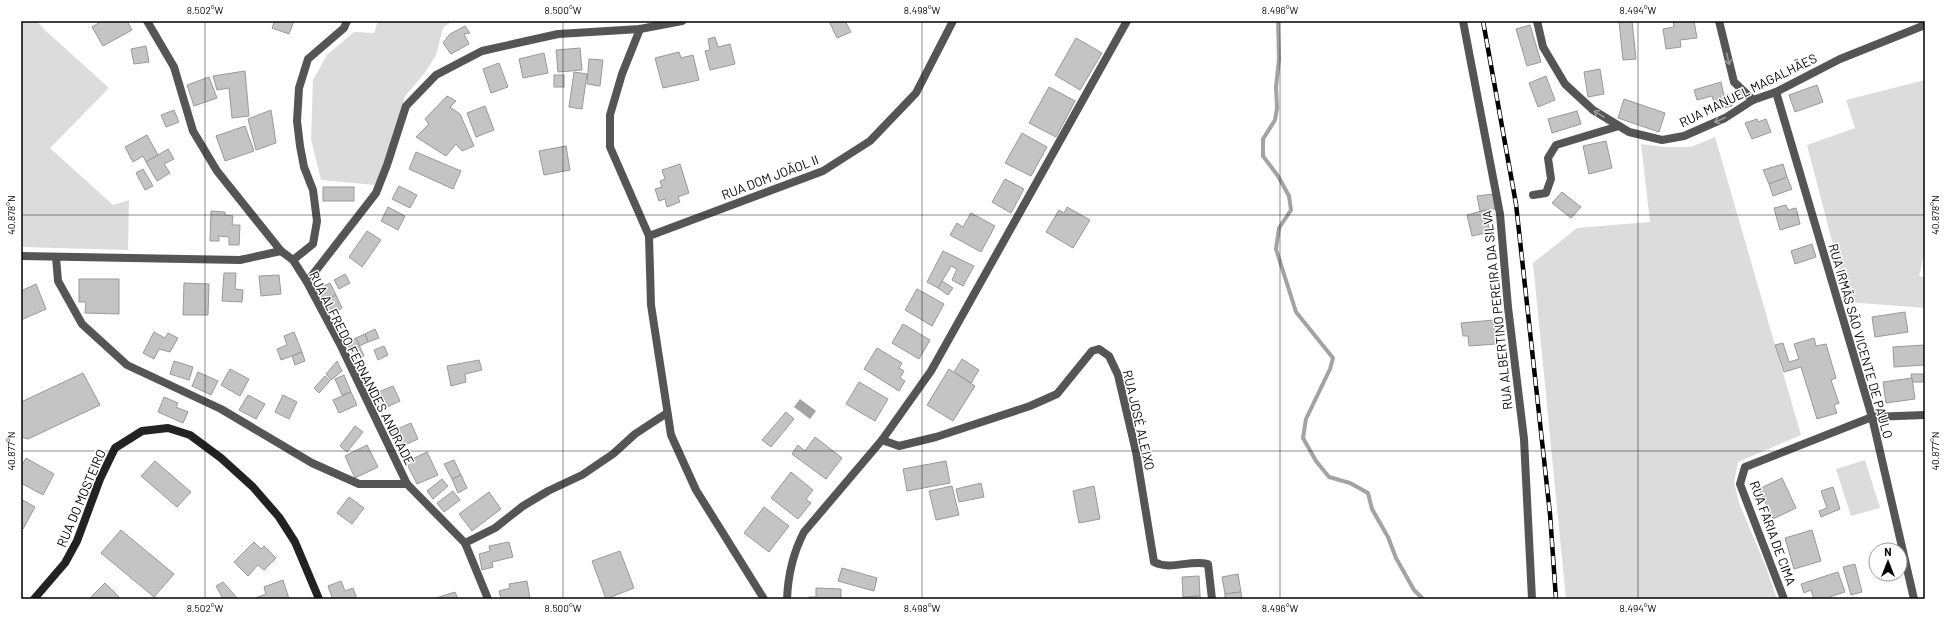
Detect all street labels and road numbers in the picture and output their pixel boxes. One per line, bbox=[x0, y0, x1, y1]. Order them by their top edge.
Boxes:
street label: RUA MANUEL MAGALHÃES bbox=[1677, 50, 1819, 130]
street label: RUA DOM JOÃOL II bbox=[719, 151, 821, 203]
street label: RUA ALBERTINO PEREIRA DA SILVA bbox=[1479, 209, 1515, 411]
street label: RUA IRMÃS SÃO VICENTE DE PAULO bbox=[1825, 242, 1897, 440]
street label: RUA ALFREDO FERNANDES ANDRADE bbox=[306, 268, 418, 468]
street label: RUA JOSÉ ALEIXO bbox=[1120, 368, 1158, 472]
street label: RUA DO MOSTEIRO bbox=[53, 447, 109, 549]
street label: RUA FARIA DE CIMA bbox=[1747, 479, 1799, 588]

